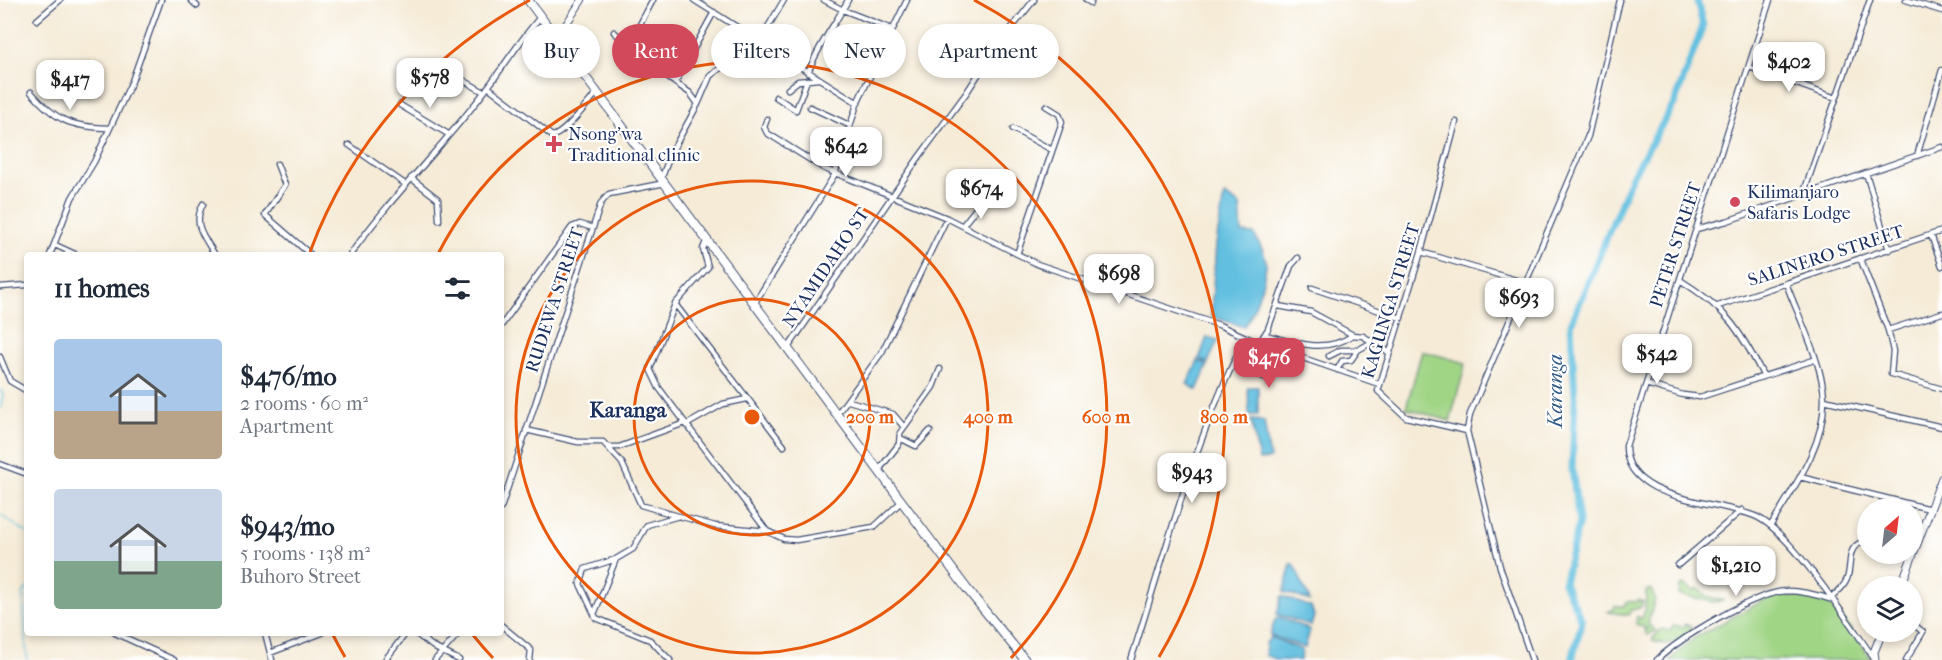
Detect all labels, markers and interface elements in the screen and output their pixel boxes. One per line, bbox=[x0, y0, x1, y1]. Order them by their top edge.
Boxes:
chip: Buy bbox=[522, 24, 600, 78]
chip: Rent bbox=[612, 24, 699, 78]
chip: Filters bbox=[711, 24, 811, 78]
chip: New bbox=[823, 24, 906, 78]
chip: Apartment bbox=[918, 24, 1059, 78]
pin: $402 bbox=[1753, 42, 1825, 93]
text: $402 bbox=[1767, 50, 1811, 73]
pin: $578 bbox=[394, 58, 466, 109]
pin: $417 bbox=[34, 60, 106, 111]
text: $578 bbox=[410, 66, 450, 89]
text: $417 bbox=[50, 68, 90, 91]
place label: Nsong'wa Traditional clinic bbox=[568, 124, 700, 166]
pin: $642 bbox=[810, 127, 882, 178]
marker: Nsong'wa Traditional clinic bbox=[545, 135, 563, 153]
text: $642 bbox=[824, 135, 868, 158]
pin: $674 bbox=[945, 169, 1017, 220]
text: $674 bbox=[960, 177, 1002, 200]
street label: PETER STREET bbox=[1646, 179, 1706, 310]
place label: Kilimanjaro Safaris Lodge bbox=[1747, 182, 1851, 224]
marker: Kilimanjaro Safaris Lodge bbox=[1728, 195, 1742, 209]
street label: NYAMIDAHO ST bbox=[778, 204, 874, 332]
street label: KAGUNGA STREET bbox=[1357, 220, 1425, 381]
street label: SALINERO STREET bbox=[1745, 221, 1907, 291]
street label: RUDEWA STREET bbox=[522, 224, 589, 375]
pin: $698 bbox=[1083, 254, 1155, 305]
text: $698 bbox=[1098, 262, 1140, 285]
icon: filters bbox=[441, 272, 474, 305]
text: 11 homes bbox=[54, 273, 150, 304]
pin: $693 bbox=[1483, 278, 1555, 329]
text: $693 bbox=[1499, 286, 1539, 309]
pin: $542 bbox=[1621, 334, 1693, 385]
pin: $476 bbox=[1233, 338, 1305, 389]
text: $542 bbox=[1636, 342, 1678, 365]
text: $476 bbox=[1248, 346, 1290, 369]
water label: Karanga bbox=[1544, 354, 1567, 430]
text: $476/mo bbox=[240, 361, 337, 392]
icon: home bbox=[102, 363, 174, 435]
text: 2 rooms · 60 m² bbox=[240, 392, 368, 415]
district label: Karanga bbox=[590, 398, 668, 422]
centre of rings bbox=[742, 407, 762, 427]
text: 200 m bbox=[846, 407, 895, 428]
text: 400 m bbox=[962, 407, 1014, 428]
text: 600 m bbox=[1082, 407, 1131, 428]
text: 800 m bbox=[1200, 407, 1249, 428]
text: Apartment bbox=[240, 415, 334, 438]
pin: $943 bbox=[1156, 453, 1228, 504]
text: $943 bbox=[1171, 461, 1213, 484]
north arrow bbox=[1857, 498, 1923, 564]
map controls bbox=[1857, 498, 1923, 642]
text: $943/mo bbox=[240, 511, 335, 542]
icon: home bbox=[102, 513, 174, 585]
text: 5 rooms · 138 m² bbox=[240, 542, 370, 565]
pin: $1,210 bbox=[1687, 546, 1785, 597]
text: $1,210 bbox=[1711, 554, 1761, 577]
text: Buhoro Street bbox=[240, 565, 361, 588]
button: layers bbox=[1857, 576, 1923, 642]

